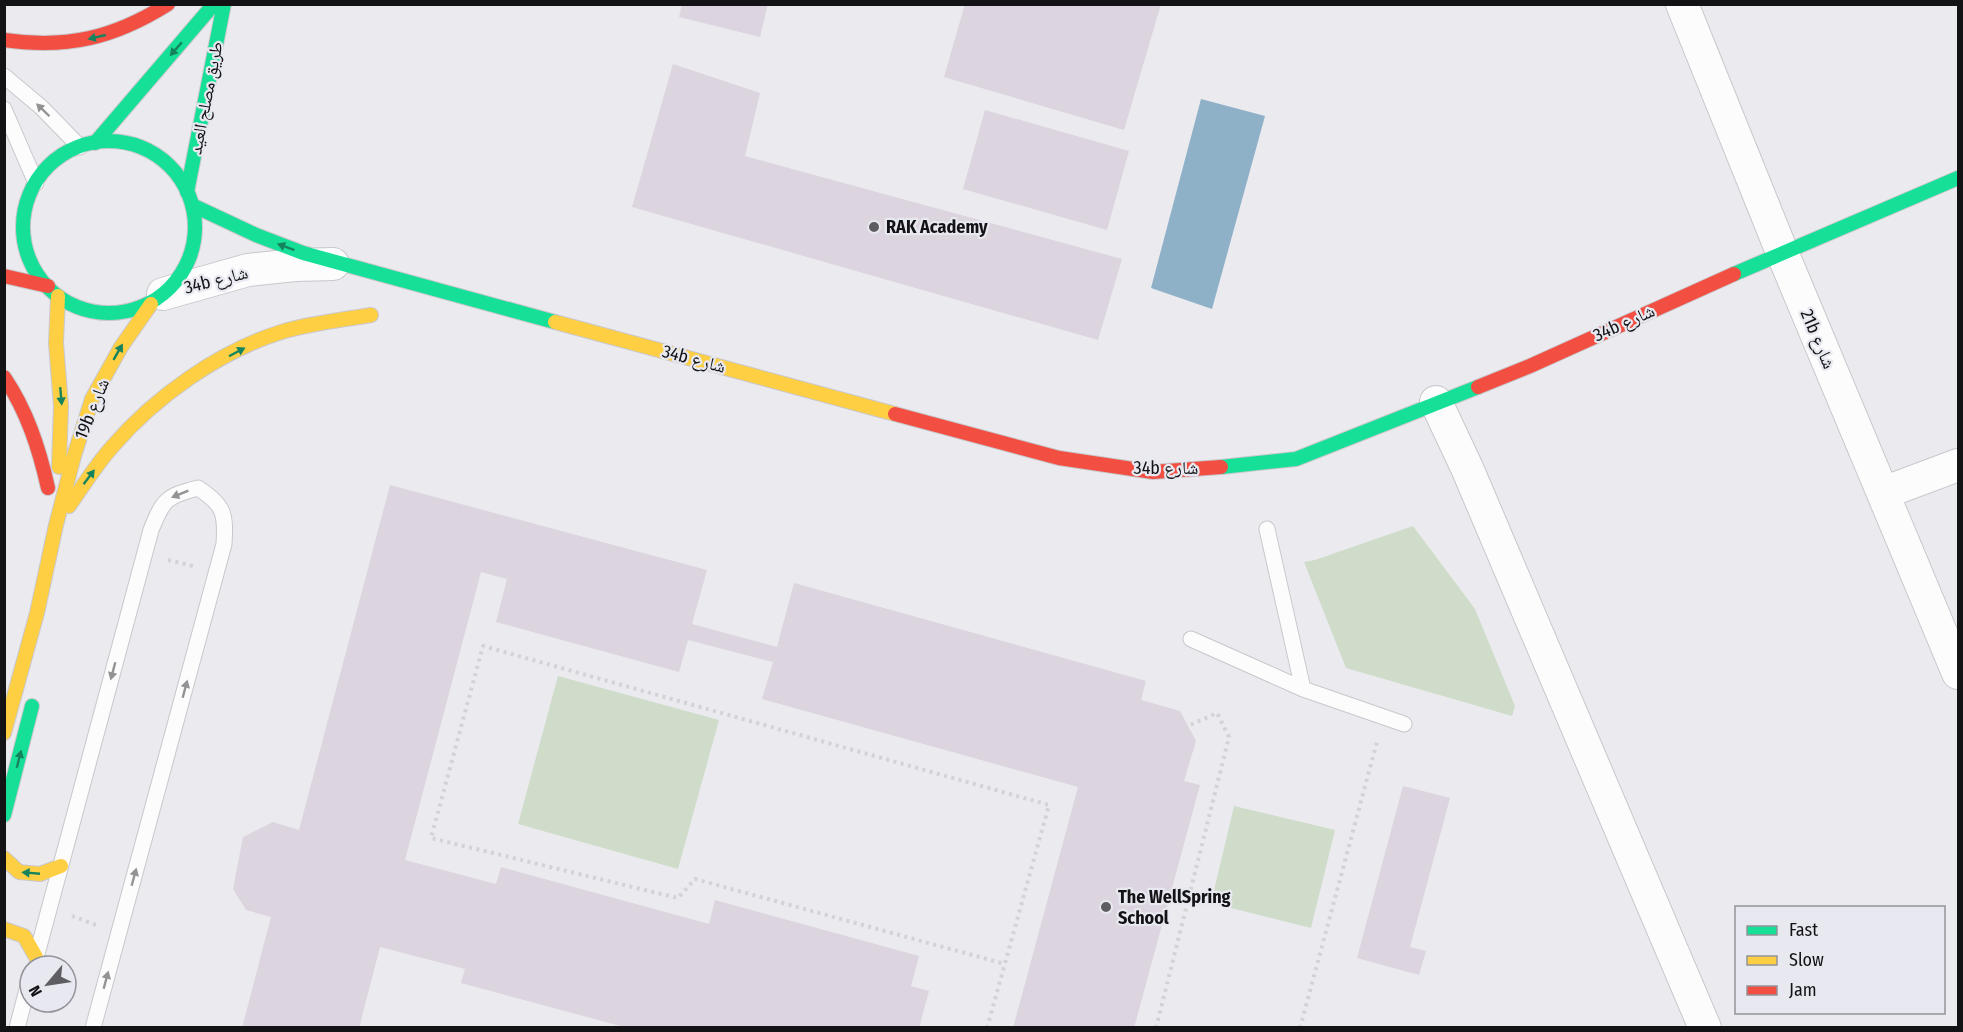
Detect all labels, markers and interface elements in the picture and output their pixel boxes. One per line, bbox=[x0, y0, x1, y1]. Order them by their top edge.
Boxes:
one-way arrow bbox=[87, 32, 106, 42]
street label: طريق مصلح العيد bbox=[184, 40, 229, 156]
one-way arrow bbox=[169, 41, 183, 56]
one-way arrow bbox=[36, 103, 51, 117]
place label: RAK Academy bbox=[886, 216, 988, 238]
marker: RAK Academy bbox=[867, 220, 881, 234]
one-way arrow bbox=[277, 242, 295, 251]
street label: 34b شارع bbox=[182, 261, 250, 299]
street label: 34b شارع bbox=[1590, 300, 1658, 346]
street label: 21b شارع bbox=[1796, 306, 1840, 372]
street label: 34b شارع bbox=[660, 340, 728, 378]
one-way arrow bbox=[113, 344, 123, 361]
one-way arrow bbox=[228, 347, 245, 357]
street label: 19b شارع bbox=[70, 375, 114, 443]
one-way arrow bbox=[56, 386, 65, 405]
street label: 34b شارع bbox=[1134, 457, 1198, 479]
one-way arrow bbox=[83, 469, 95, 485]
one-way arrow bbox=[170, 489, 188, 499]
one-way arrow bbox=[108, 662, 117, 680]
one-way arrow bbox=[181, 679, 190, 697]
one-way arrow bbox=[14, 749, 24, 768]
one-way arrow bbox=[21, 868, 40, 878]
one-way arrow bbox=[130, 868, 140, 886]
place label: The WellSpring School bbox=[1118, 886, 1231, 929]
marker: The WellSpring School bbox=[1099, 900, 1113, 914]
legend bbox=[1735, 906, 1945, 1014]
text: Fast bbox=[1789, 919, 1818, 941]
text: Slow bbox=[1789, 949, 1824, 971]
north arrow bbox=[18, 954, 78, 1014]
one-way arrow bbox=[102, 971, 111, 989]
text: Jam bbox=[1789, 979, 1817, 1001]
text: N bbox=[25, 982, 46, 1000]

